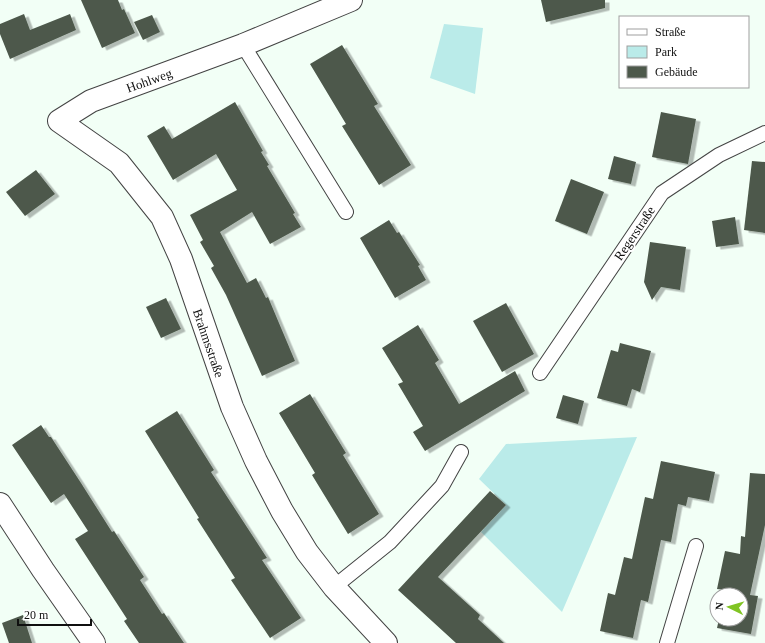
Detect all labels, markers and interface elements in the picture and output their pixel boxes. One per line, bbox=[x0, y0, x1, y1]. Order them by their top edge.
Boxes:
legend bbox=[619, 16, 749, 88]
text: Straße bbox=[655, 25, 686, 39]
text: Park bbox=[655, 45, 677, 59]
street label: Hohlweg bbox=[124, 65, 175, 96]
text: Gebäude bbox=[655, 65, 698, 79]
street label: Regerstraße bbox=[611, 203, 658, 263]
street label: Brahmsstraße bbox=[190, 307, 227, 380]
north arrow bbox=[709, 587, 749, 627]
scale bar bbox=[18, 601, 91, 627]
text: N bbox=[713, 602, 725, 611]
text: 20 m bbox=[24, 608, 49, 622]

